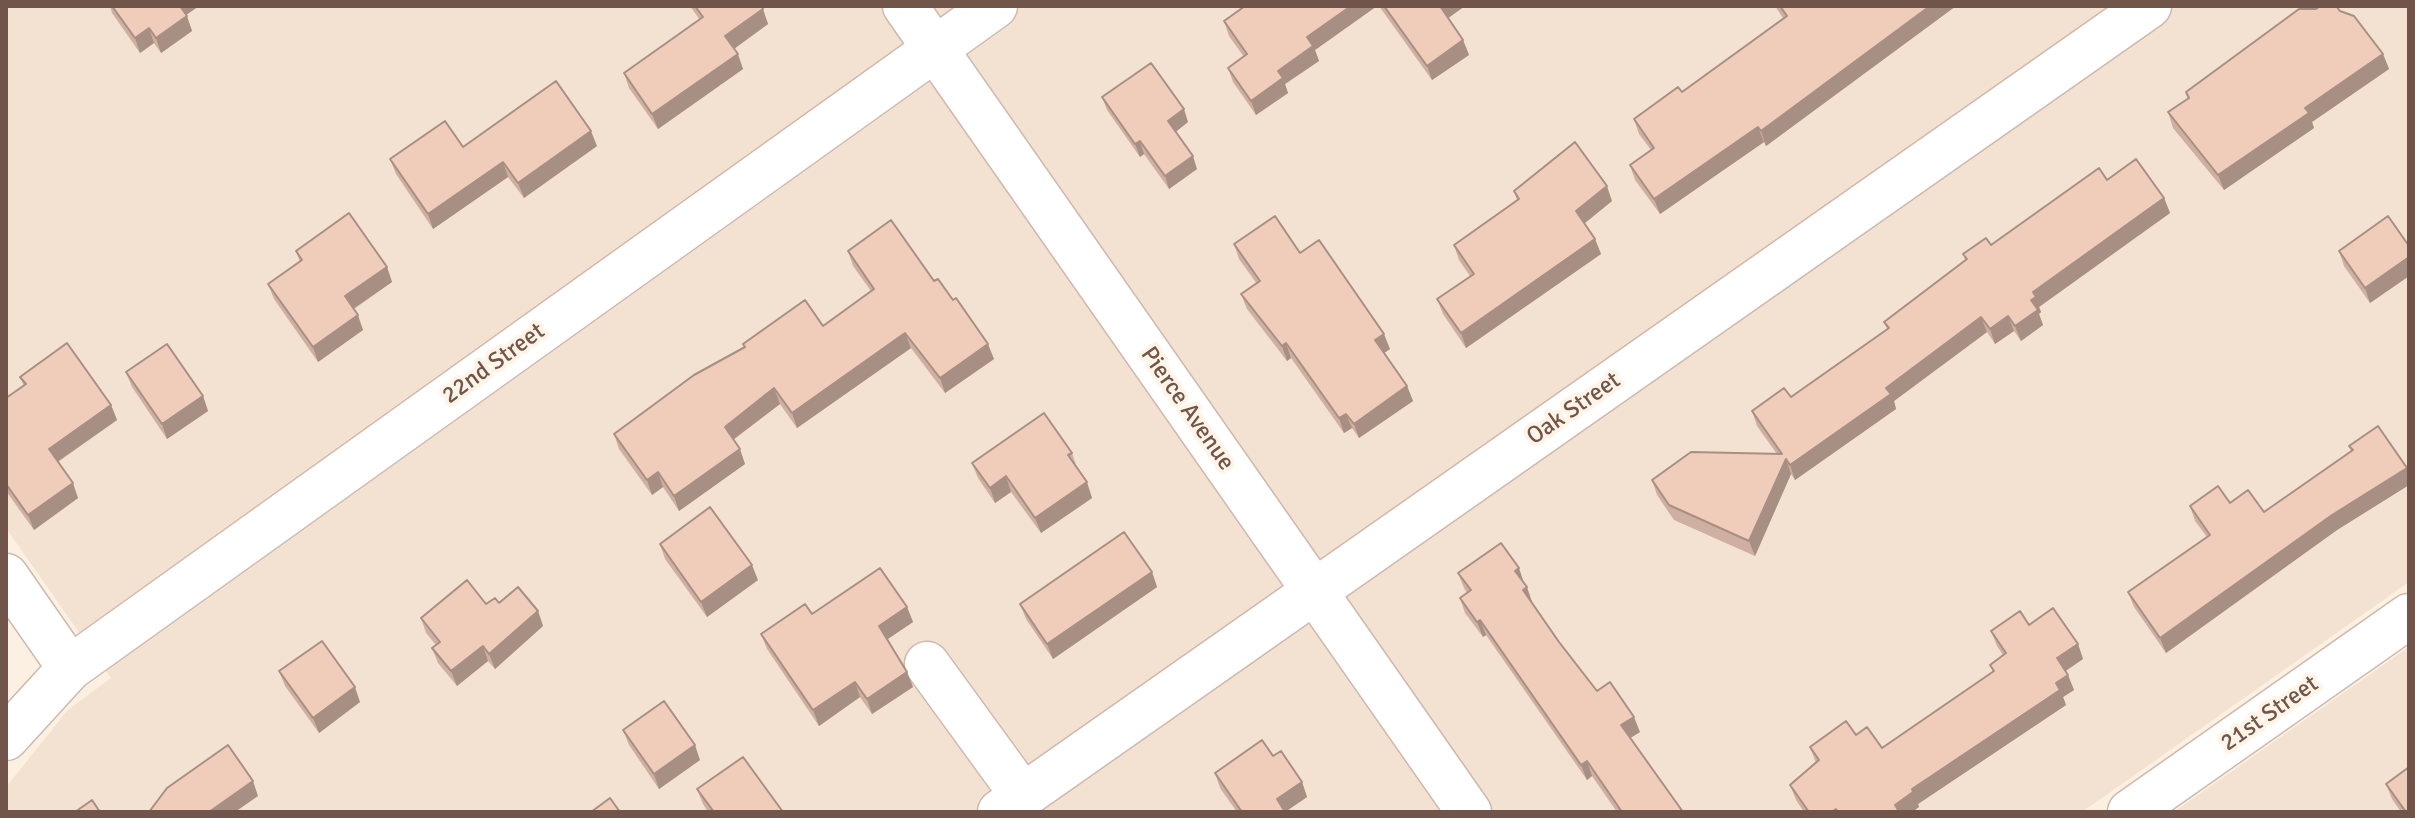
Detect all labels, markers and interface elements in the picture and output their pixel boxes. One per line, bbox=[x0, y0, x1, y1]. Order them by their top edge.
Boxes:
street label: 22nd Street bbox=[437, 317, 551, 411]
street label: Pierce Avenue bbox=[1134, 342, 1240, 476]
street label: Oak Street bbox=[1522, 366, 1626, 452]
street label: 21st Street bbox=[2216, 670, 2324, 758]

